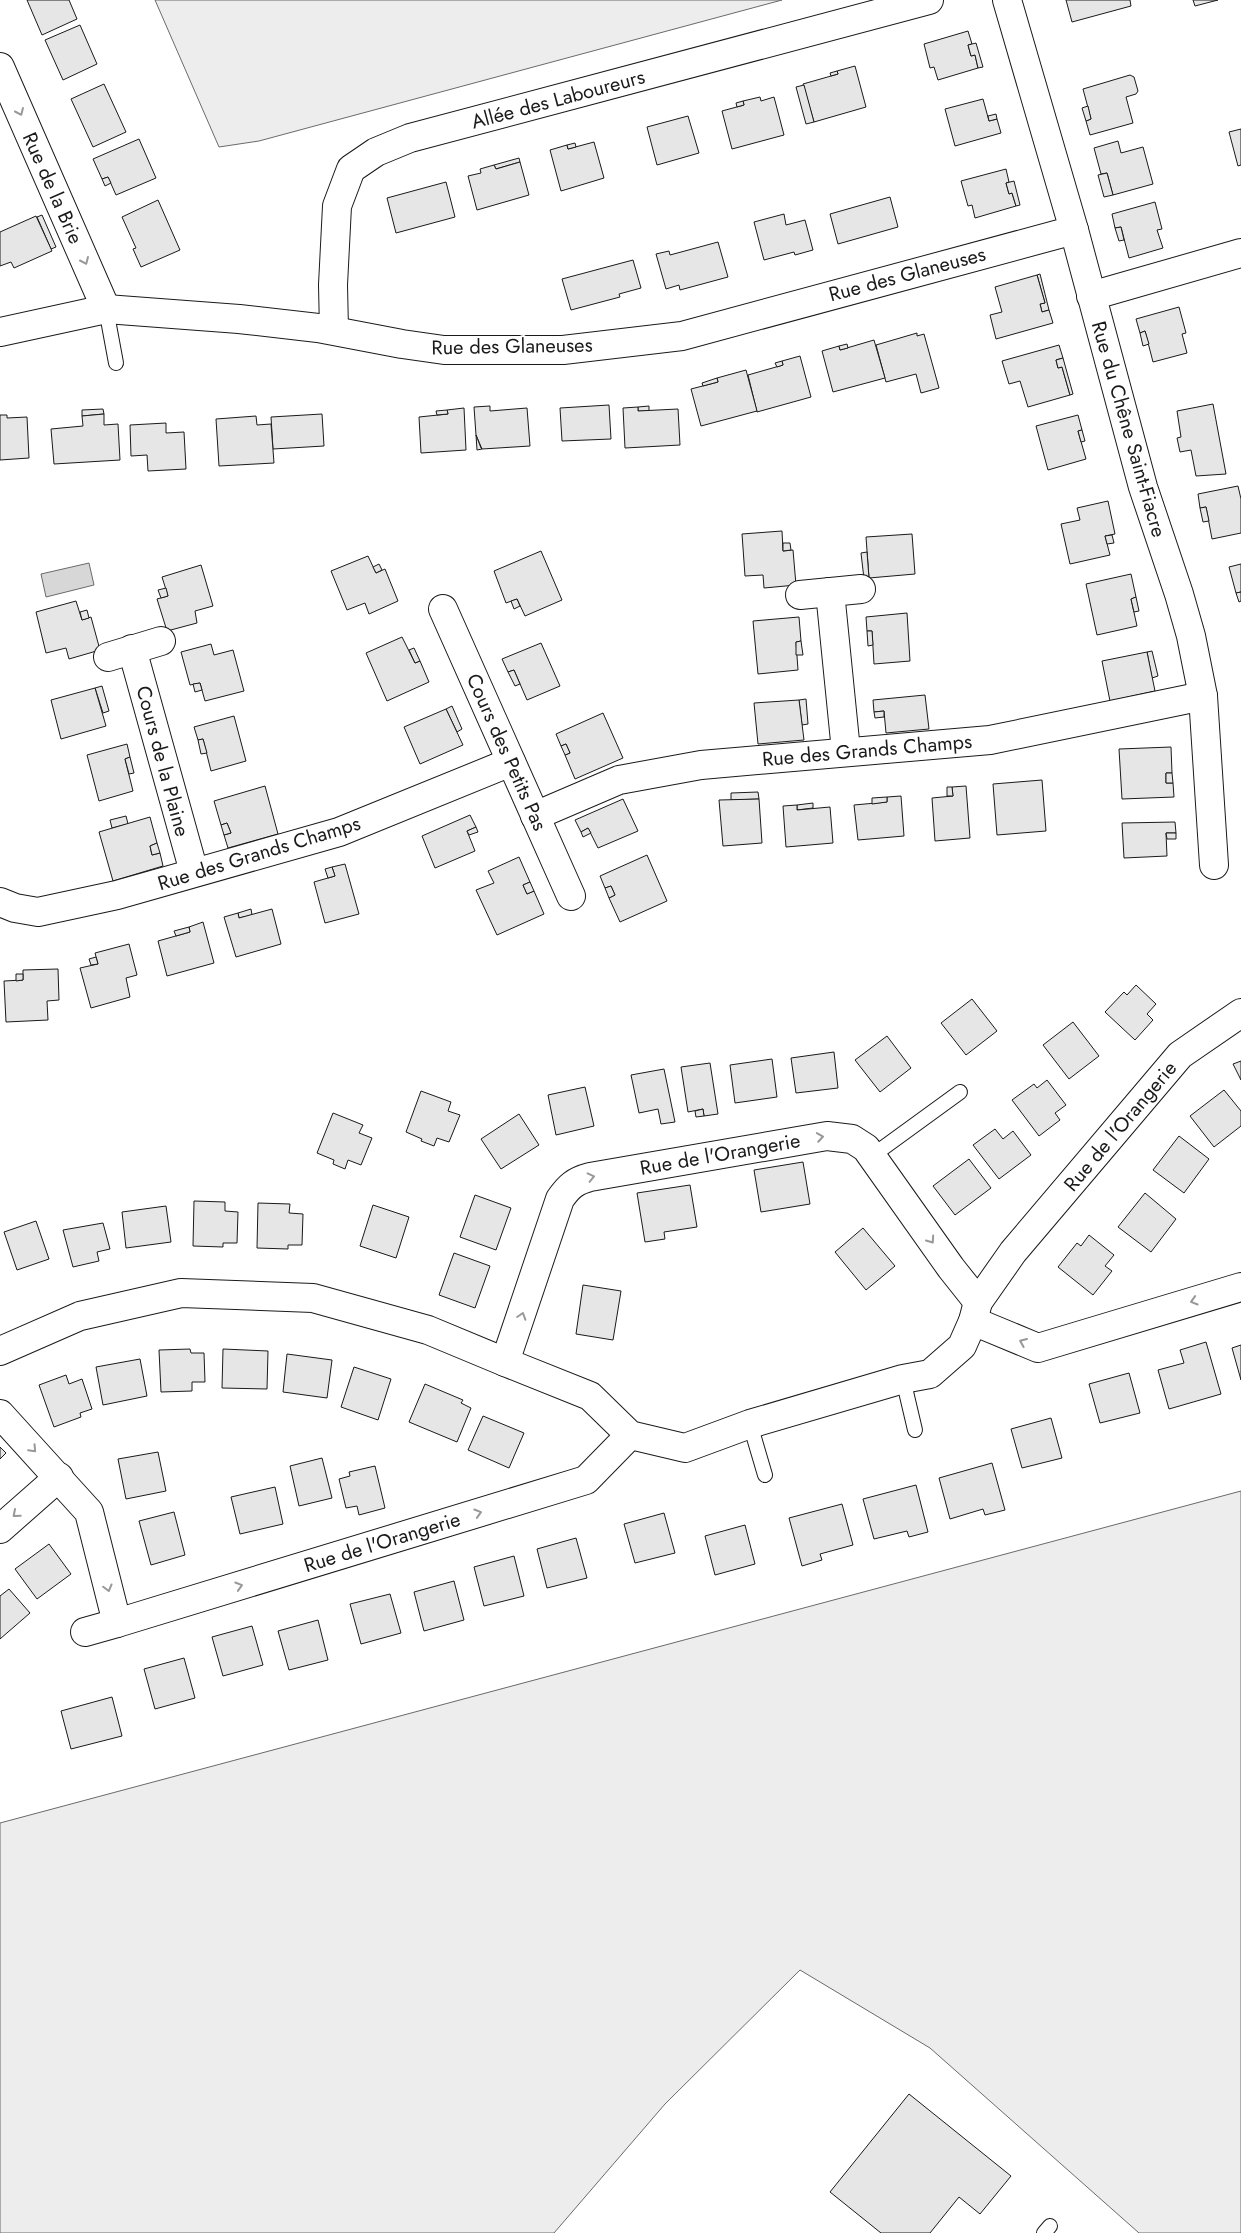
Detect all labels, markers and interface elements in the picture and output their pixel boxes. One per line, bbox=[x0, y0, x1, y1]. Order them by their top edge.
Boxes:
street label: Allée des Laboureurs bbox=[468, 62, 648, 137]
one-way arrow bbox=[13, 107, 24, 116]
street label: Rue de la Brie bbox=[15, 128, 90, 249]
street label: Rue des Glaneuses bbox=[826, 240, 989, 309]
one-way arrow bbox=[79, 256, 89, 264]
street label: Rue du Chêne Saint-Fiacre bbox=[1084, 318, 1173, 541]
street label: Rue des Glaneuses bbox=[431, 331, 593, 362]
street label: Cours des Petits Pas bbox=[459, 669, 554, 835]
street label: Cours de la Plaine bbox=[128, 682, 197, 840]
street label: Rue des Grands Champs bbox=[761, 727, 973, 774]
street label: Rue des Grands Champs bbox=[154, 809, 364, 898]
street label: Rue de l'Orangerie bbox=[1057, 1055, 1184, 1198]
street label: Rue de l'Orangerie bbox=[638, 1126, 802, 1183]
one-way arrow bbox=[816, 1132, 824, 1143]
one-way arrow bbox=[586, 1172, 595, 1183]
one-way arrow bbox=[925, 1234, 934, 1244]
one-way arrow bbox=[1191, 1295, 1199, 1305]
one-way arrow bbox=[516, 1312, 526, 1320]
one-way arrow bbox=[1019, 1337, 1028, 1348]
one-way arrow bbox=[27, 1444, 36, 1453]
street label: Rue de l'Orangerie bbox=[300, 1505, 464, 1580]
one-way arrow bbox=[473, 1508, 481, 1518]
one-way arrow bbox=[13, 1509, 22, 1518]
one-way arrow bbox=[234, 1581, 242, 1591]
one-way arrow bbox=[103, 1584, 113, 1592]

